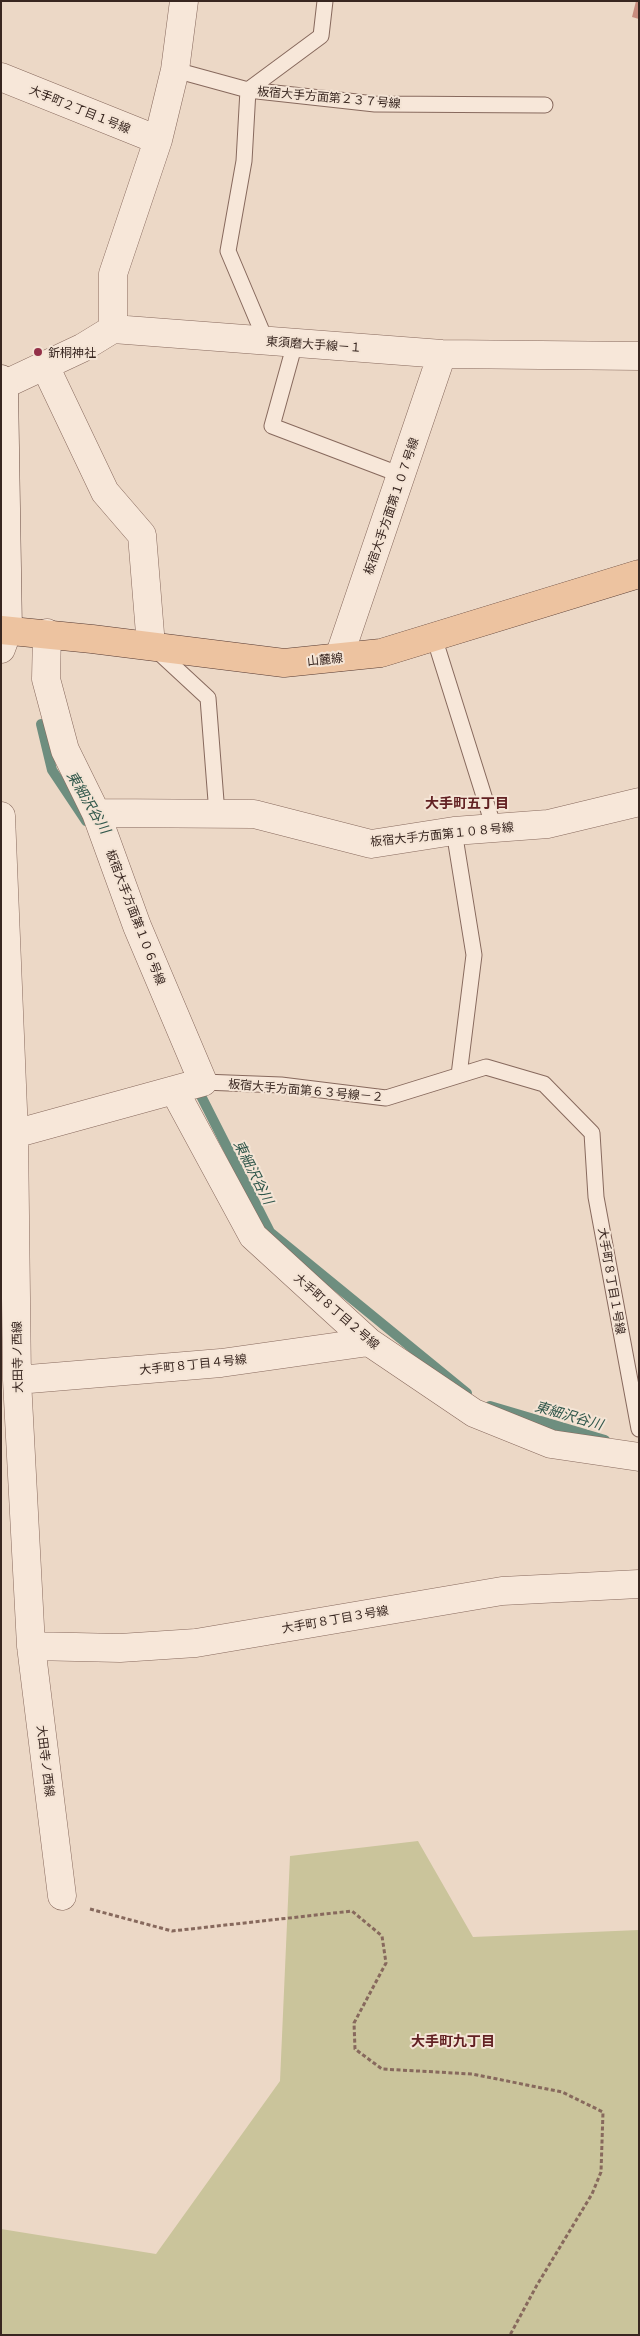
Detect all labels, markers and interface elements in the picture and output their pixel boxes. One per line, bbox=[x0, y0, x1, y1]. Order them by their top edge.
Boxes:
street label: 大手町２丁目１号線 bbox=[27, 82, 133, 136]
street label: 板宿大手方面第２３７号線 bbox=[257, 84, 401, 110]
street label: 東須磨大手線－１ bbox=[266, 333, 362, 355]
place label: 釿桐神社 bbox=[48, 345, 96, 359]
marker: 釿桐神社 bbox=[32, 346, 44, 358]
street label: 板宿大手方面第１０７号線 bbox=[361, 436, 421, 576]
street label: 山麓線 bbox=[306, 650, 344, 668]
water label: 東細沢谷川 bbox=[64, 768, 114, 836]
district label: 大手町五丁目 bbox=[425, 795, 509, 811]
street label: 板宿大手方面第１０８号線 bbox=[370, 819, 514, 849]
street label: 板宿大手方面第１０６号線 bbox=[103, 847, 169, 987]
street label: 板宿大手方面第６３号線－２ bbox=[228, 1076, 384, 1104]
water label: 東細沢谷川 bbox=[231, 1137, 277, 1207]
street label: 大手町８丁目１号線 bbox=[596, 1227, 628, 1335]
street label: 大手町８丁目２号線 bbox=[292, 1270, 382, 1352]
street label: 大田寺ノ西線 bbox=[9, 1321, 25, 1393]
street label: 大手町８丁目４号線 bbox=[139, 1351, 247, 1377]
water label: 東細沢谷川 bbox=[533, 1397, 605, 1433]
street label: 大手町８丁目３号線 bbox=[281, 1603, 389, 1635]
street label: 大田寺ノ西線 bbox=[34, 1724, 58, 1798]
district label: 大手町九丁目 bbox=[411, 2033, 495, 2049]

